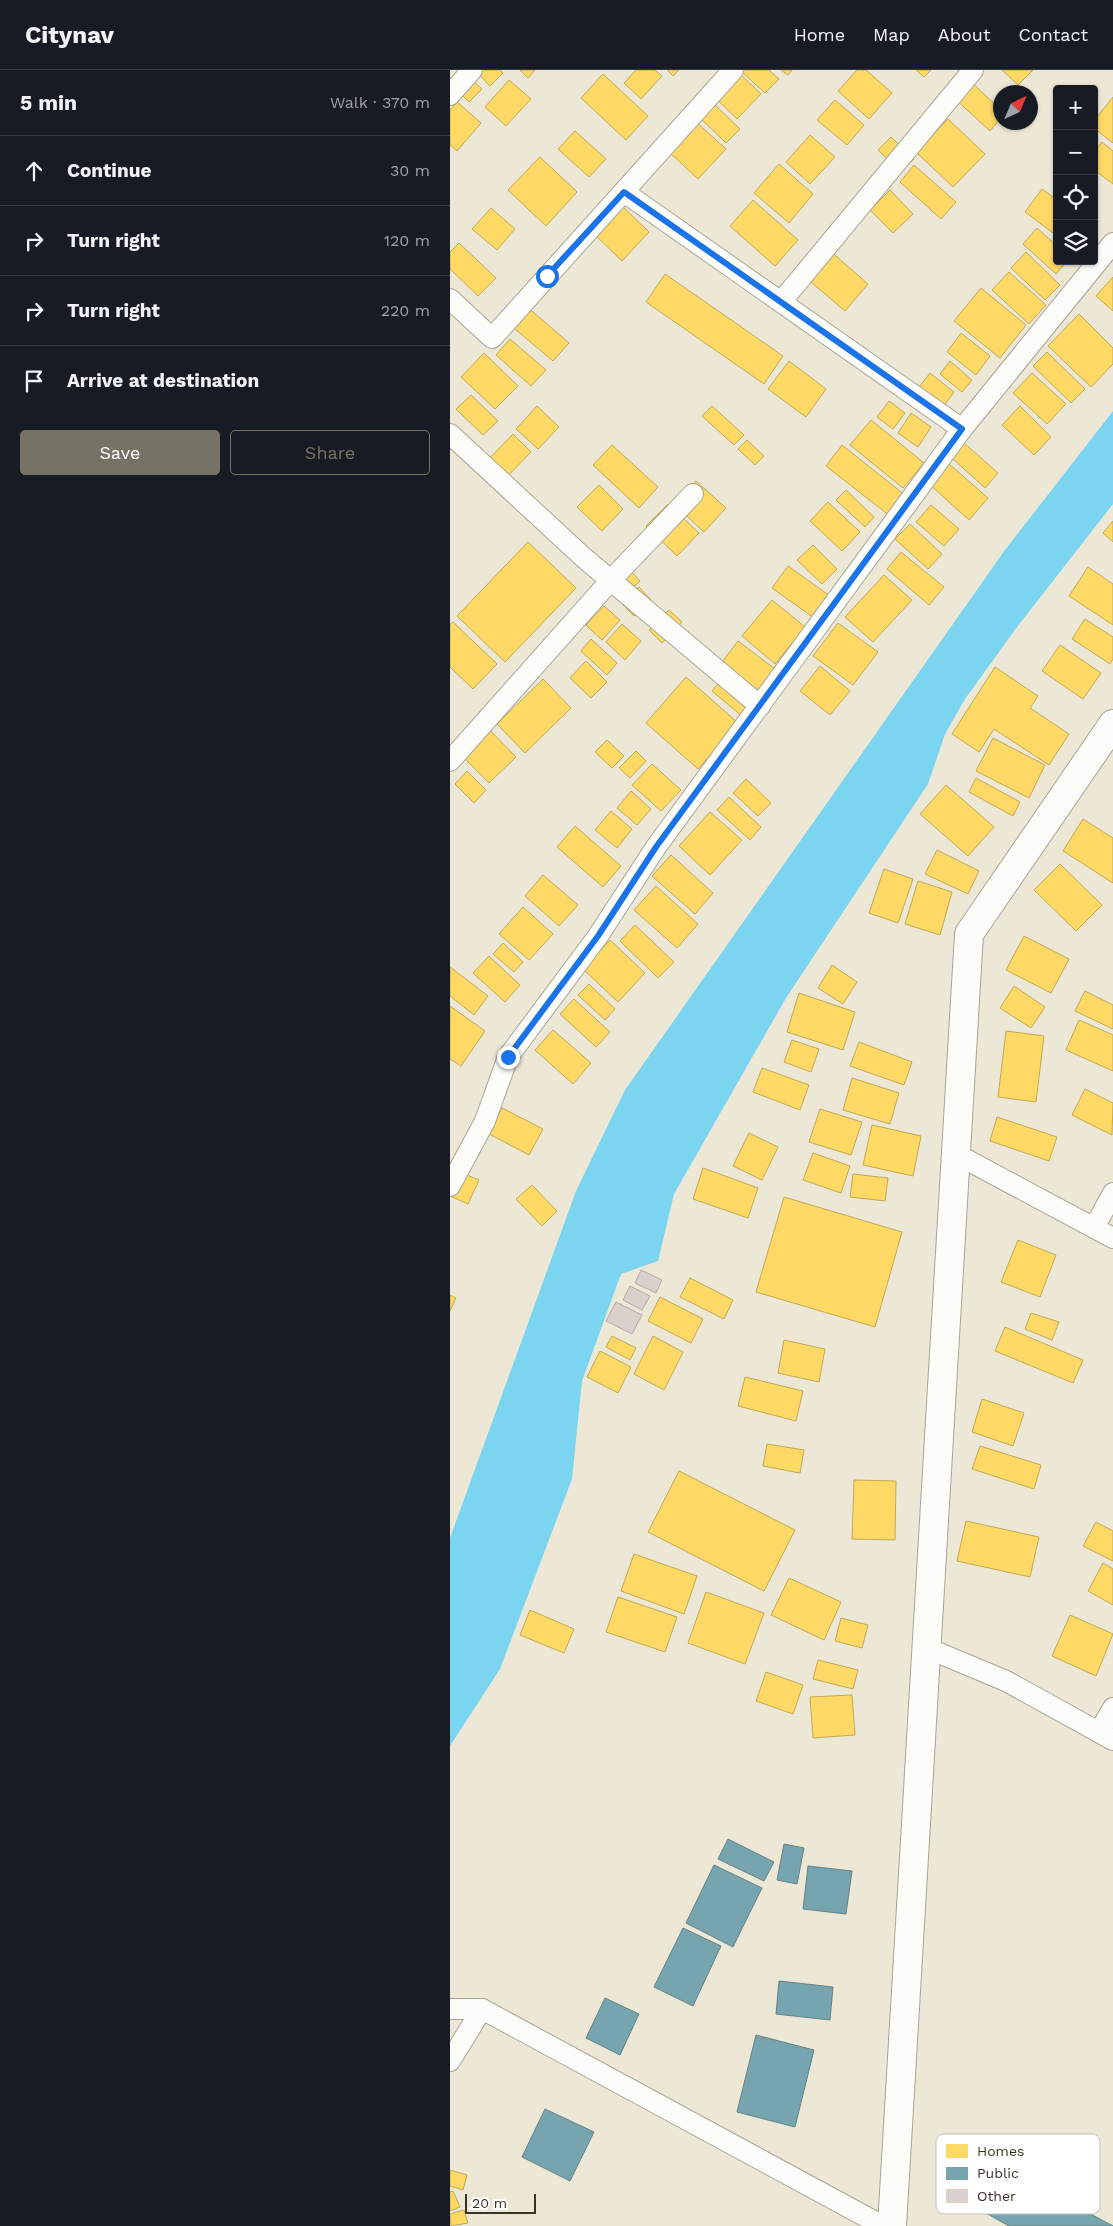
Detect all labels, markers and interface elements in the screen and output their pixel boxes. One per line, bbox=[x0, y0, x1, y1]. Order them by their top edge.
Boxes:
text: Citynav bbox=[25, 21, 114, 49]
text: Home bbox=[794, 24, 845, 45]
text: Map bbox=[873, 24, 910, 45]
text: About bbox=[938, 24, 990, 45]
text: Contact bbox=[1018, 24, 1088, 45]
north arrow bbox=[993, 85, 1038, 130]
map controls bbox=[1053, 85, 1098, 265]
button: + bbox=[1053, 85, 1098, 130]
text: 5 min bbox=[20, 90, 77, 115]
text: Walk · 370 m bbox=[330, 93, 430, 112]
button: − bbox=[1053, 130, 1098, 175]
icon: ahead bbox=[20, 157, 48, 185]
text: Continue bbox=[67, 159, 151, 182]
text: 30 m bbox=[390, 161, 430, 180]
button: locate bbox=[1053, 175, 1098, 220]
button: layers bbox=[1053, 220, 1098, 265]
icon: right bbox=[20, 227, 48, 255]
text: Turn right bbox=[67, 229, 160, 252]
text: 120 m bbox=[384, 231, 430, 250]
route start bbox=[536, 265, 559, 288]
icon: right bbox=[20, 297, 48, 325]
text: Turn right bbox=[67, 299, 160, 322]
text: 220 m bbox=[381, 301, 430, 320]
icon: arrive bbox=[20, 367, 48, 395]
text: Arrive at destination bbox=[67, 369, 259, 392]
button: Save bbox=[20, 430, 220, 475]
button: Share bbox=[230, 430, 430, 475]
route end bbox=[497, 1046, 520, 1069]
legend bbox=[936, 2134, 1100, 2214]
text: Homes bbox=[977, 2143, 1024, 2159]
text: Public bbox=[977, 2165, 1019, 2181]
text: Other bbox=[977, 2188, 1016, 2204]
scale bar bbox=[465, 2191, 536, 2214]
text: 20 m bbox=[472, 2195, 507, 2211]

